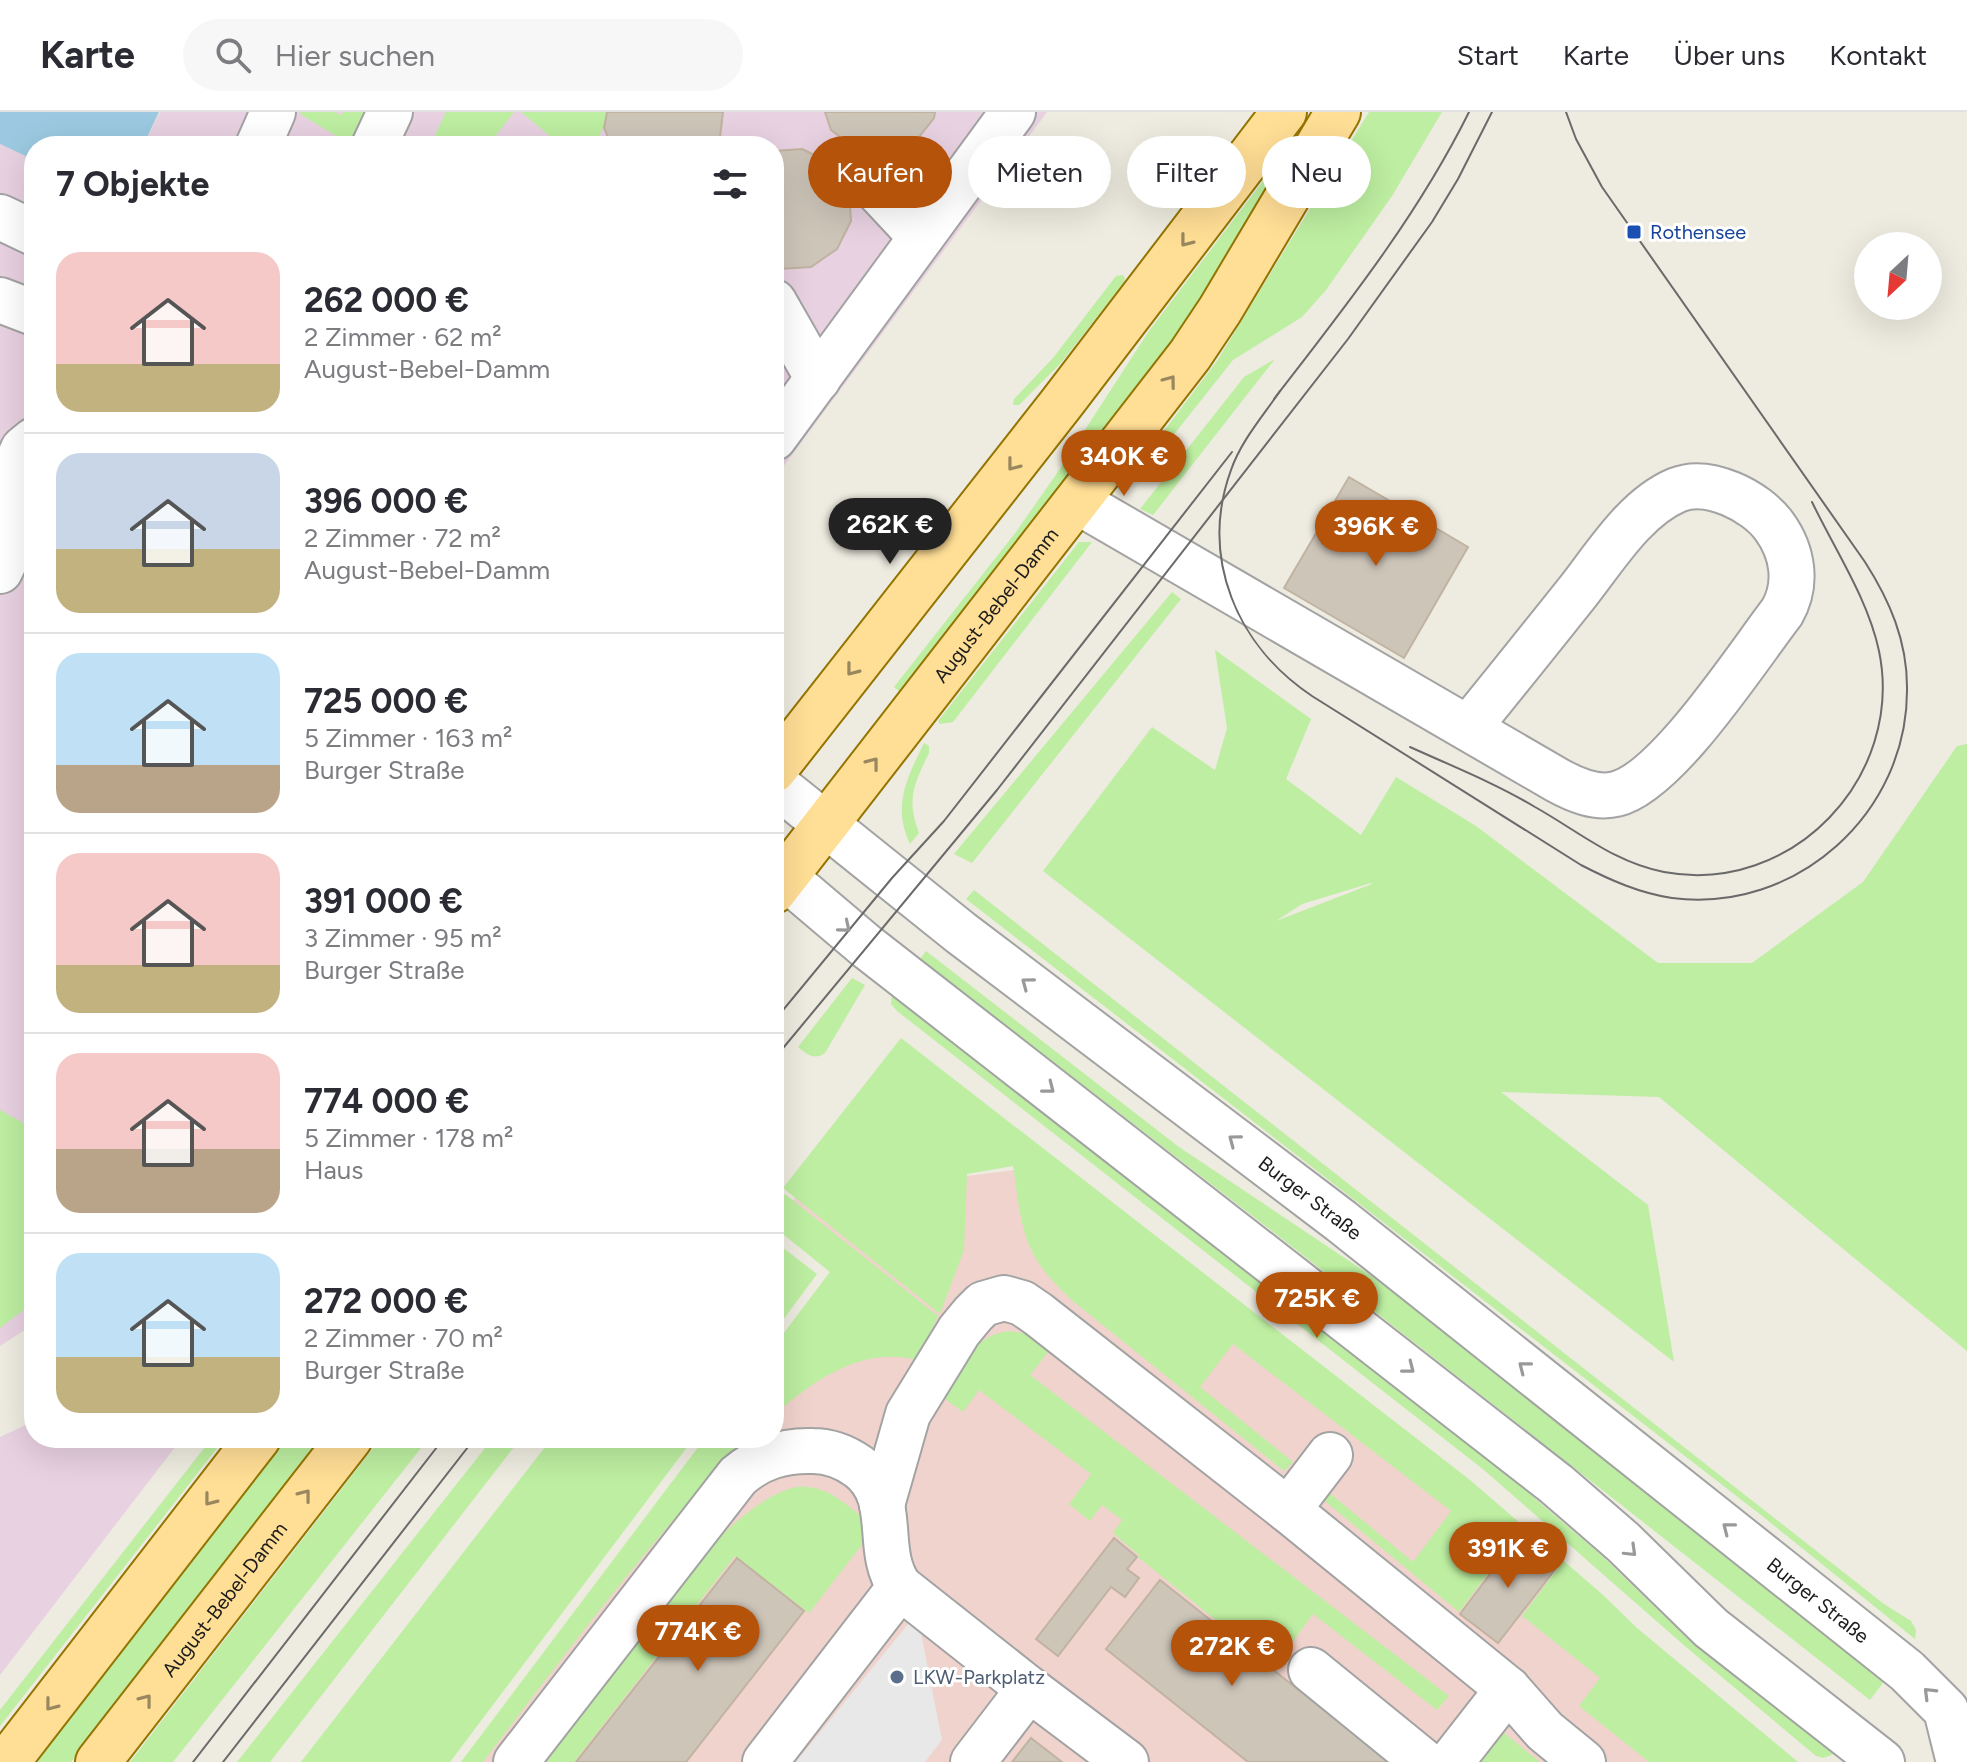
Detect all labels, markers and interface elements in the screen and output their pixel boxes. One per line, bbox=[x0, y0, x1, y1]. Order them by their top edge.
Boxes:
search box bbox=[183, 19, 743, 91]
text: Karte bbox=[40, 32, 135, 78]
icon: search bbox=[211, 33, 255, 77]
text: Hier suchen bbox=[275, 37, 435, 74]
text: Start bbox=[1457, 38, 1519, 72]
text: Karte bbox=[1563, 38, 1629, 72]
text: Über uns bbox=[1673, 38, 1785, 72]
text: Kontakt bbox=[1829, 38, 1927, 72]
chip: Kaufen bbox=[808, 136, 952, 208]
chip: Mieten bbox=[968, 136, 1111, 208]
chip: Filter bbox=[1127, 136, 1246, 208]
chip: Neu bbox=[1262, 136, 1371, 208]
icon: filters bbox=[708, 162, 752, 206]
text: 7 Objekte bbox=[56, 164, 209, 205]
place label: Rothensee bbox=[1650, 220, 1746, 244]
marker: Rothensee bbox=[1625, 223, 1643, 241]
one-way arrow bbox=[1182, 232, 1196, 247]
north arrow bbox=[1854, 232, 1942, 320]
map controls bbox=[1854, 232, 1942, 320]
text: 262 000 € bbox=[304, 280, 469, 321]
icon: home bbox=[120, 284, 216, 380]
text: 2 Zimmer · 62 m² bbox=[304, 321, 502, 353]
text: August-Bebel-Damm bbox=[304, 353, 550, 385]
one-way arrow bbox=[1161, 375, 1175, 390]
pin: 340K € bbox=[1059, 430, 1189, 498]
text: 340K € bbox=[1079, 440, 1169, 472]
one-way arrow bbox=[1008, 456, 1022, 471]
text: 396 000 € bbox=[304, 481, 468, 522]
icon: home bbox=[120, 485, 216, 581]
pin: 262K € bbox=[825, 498, 955, 566]
pin: 396K € bbox=[1311, 500, 1441, 568]
text: 262K € bbox=[847, 508, 933, 540]
text: 396K € bbox=[1333, 510, 1419, 542]
text: 2 Zimmer · 72 m² bbox=[304, 522, 501, 554]
street label: August-Bebel-Damm bbox=[928, 523, 1064, 687]
text: August-Bebel-Damm bbox=[304, 554, 550, 586]
one-way arrow bbox=[847, 661, 861, 676]
text: 725 000 € bbox=[304, 681, 468, 722]
icon: home bbox=[120, 685, 216, 781]
text: 5 Zimmer · 163 m² bbox=[304, 722, 512, 754]
text: Burger Straße bbox=[304, 754, 465, 786]
one-way arrow bbox=[863, 757, 877, 772]
text: 391 000 € bbox=[304, 881, 463, 922]
icon: home bbox=[120, 885, 216, 981]
one-way arrow bbox=[835, 917, 850, 932]
text: 3 Zimmer · 95 m² bbox=[304, 922, 502, 954]
text: Burger Straße bbox=[304, 954, 465, 986]
one-way arrow bbox=[1021, 979, 1036, 993]
one-way arrow bbox=[1040, 1079, 1055, 1093]
text: 774 000 € bbox=[304, 1081, 469, 1122]
icon: home bbox=[120, 1085, 216, 1181]
text: 5 Zimmer · 178 m² bbox=[304, 1122, 513, 1154]
one-way arrow bbox=[1229, 1136, 1243, 1150]
street label: Burger Straße bbox=[1254, 1151, 1367, 1245]
text: Haus bbox=[304, 1154, 363, 1186]
pin: 725K € bbox=[1252, 1272, 1382, 1340]
text: 272 000 € bbox=[304, 1281, 468, 1322]
text: 725K € bbox=[1274, 1282, 1360, 1314]
icon: home bbox=[120, 1285, 216, 1381]
text: 2 Zimmer · 70 m² bbox=[304, 1322, 503, 1354]
text: Burger Straße bbox=[304, 1354, 465, 1386]
one-way arrow bbox=[1400, 1359, 1415, 1373]
one-way arrow bbox=[1518, 1362, 1533, 1376]
one-way arrow bbox=[296, 1489, 310, 1504]
one-way arrow bbox=[206, 1491, 220, 1506]
street label: August-Bebel-Damm bbox=[157, 1517, 292, 1682]
pin: 391K € bbox=[1443, 1522, 1573, 1590]
one-way arrow bbox=[1722, 1524, 1737, 1538]
text: 391K € bbox=[1467, 1532, 1549, 1564]
one-way arrow bbox=[1622, 1542, 1636, 1556]
street label: Burger Straße bbox=[1762, 1552, 1874, 1648]
pin: 774K € bbox=[633, 1605, 763, 1673]
text: 774K € bbox=[655, 1615, 741, 1647]
pin: 272K € bbox=[1167, 1620, 1297, 1688]
text: 272K € bbox=[1189, 1630, 1275, 1662]
place label: LKW-Parkplatz bbox=[913, 1665, 1045, 1689]
marker: LKW-Parkplatz bbox=[888, 1668, 906, 1686]
one-way arrow bbox=[1924, 1688, 1938, 1702]
one-way arrow bbox=[137, 1694, 151, 1709]
one-way arrow bbox=[46, 1696, 60, 1711]

